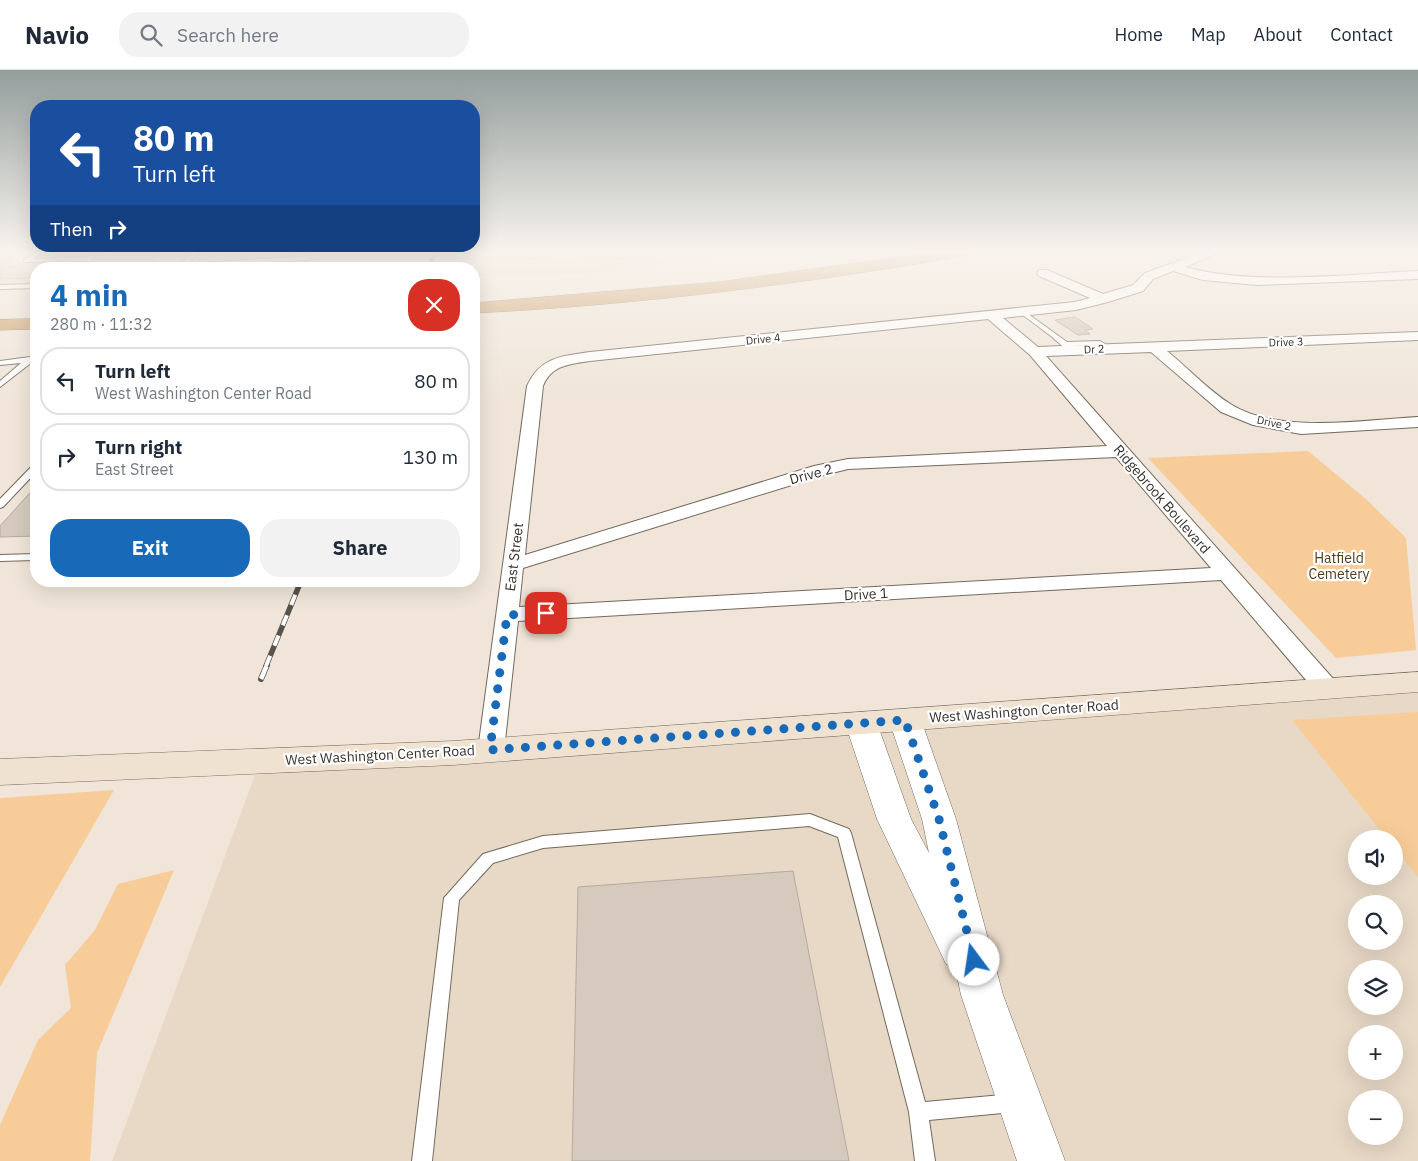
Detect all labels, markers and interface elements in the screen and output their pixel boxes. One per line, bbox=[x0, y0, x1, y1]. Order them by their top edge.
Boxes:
search box bbox=[119, 12, 469, 57]
text: Navio bbox=[25, 19, 89, 51]
icon: search bbox=[137, 21, 165, 49]
text: Search here bbox=[177, 23, 279, 47]
text: Home bbox=[1115, 23, 1163, 46]
text: Map bbox=[1191, 23, 1226, 46]
text: About bbox=[1254, 23, 1302, 46]
text: Contact bbox=[1330, 23, 1393, 46]
text: 80 m bbox=[133, 115, 215, 161]
icon: left bbox=[50, 120, 115, 185]
text: Turn left bbox=[133, 159, 216, 188]
icon: right bbox=[103, 215, 131, 243]
text: Then bbox=[50, 217, 93, 241]
text: 4 min bbox=[50, 275, 128, 314]
button: close bbox=[408, 279, 460, 331]
text: 280 m · 11:32 bbox=[50, 314, 152, 334]
street label: Drive 4 bbox=[745, 330, 781, 348]
street label: Drive 3 bbox=[1268, 334, 1304, 350]
street label: Dr 2 bbox=[1083, 341, 1105, 357]
text: Turn left bbox=[95, 359, 171, 383]
icon: left bbox=[52, 367, 80, 395]
text: 80 m bbox=[414, 369, 458, 393]
text: West Washington Center Road bbox=[95, 383, 312, 403]
street label: Drive 2 bbox=[1256, 413, 1292, 433]
text: Turn right bbox=[95, 435, 182, 459]
street label: Ridgebrook Boulevard bbox=[1110, 441, 1214, 557]
icon: right bbox=[52, 443, 80, 471]
text: 130 m bbox=[403, 445, 458, 469]
text: East Street bbox=[95, 459, 174, 479]
street label: Drive 2 bbox=[787, 460, 835, 488]
button: Exit bbox=[50, 519, 250, 577]
button: Share bbox=[260, 519, 460, 577]
street label: East Street bbox=[501, 522, 527, 592]
park label: Hatfield Cemetery bbox=[1308, 549, 1370, 583]
street label: Drive 1 bbox=[843, 584, 889, 604]
pin bbox=[525, 592, 567, 634]
icon: arrive bbox=[532, 599, 560, 627]
street label: West Washington Center Road bbox=[929, 695, 1119, 727]
street label: West Washington Center Road bbox=[285, 741, 475, 769]
map controls bbox=[1348, 830, 1403, 1145]
button: sound bbox=[1348, 830, 1403, 885]
button: search bbox=[1348, 895, 1403, 950]
position arrow bbox=[947, 933, 999, 985]
button: layers bbox=[1348, 960, 1403, 1015]
button: + bbox=[1348, 1025, 1403, 1080]
button: − bbox=[1348, 1090, 1403, 1145]

